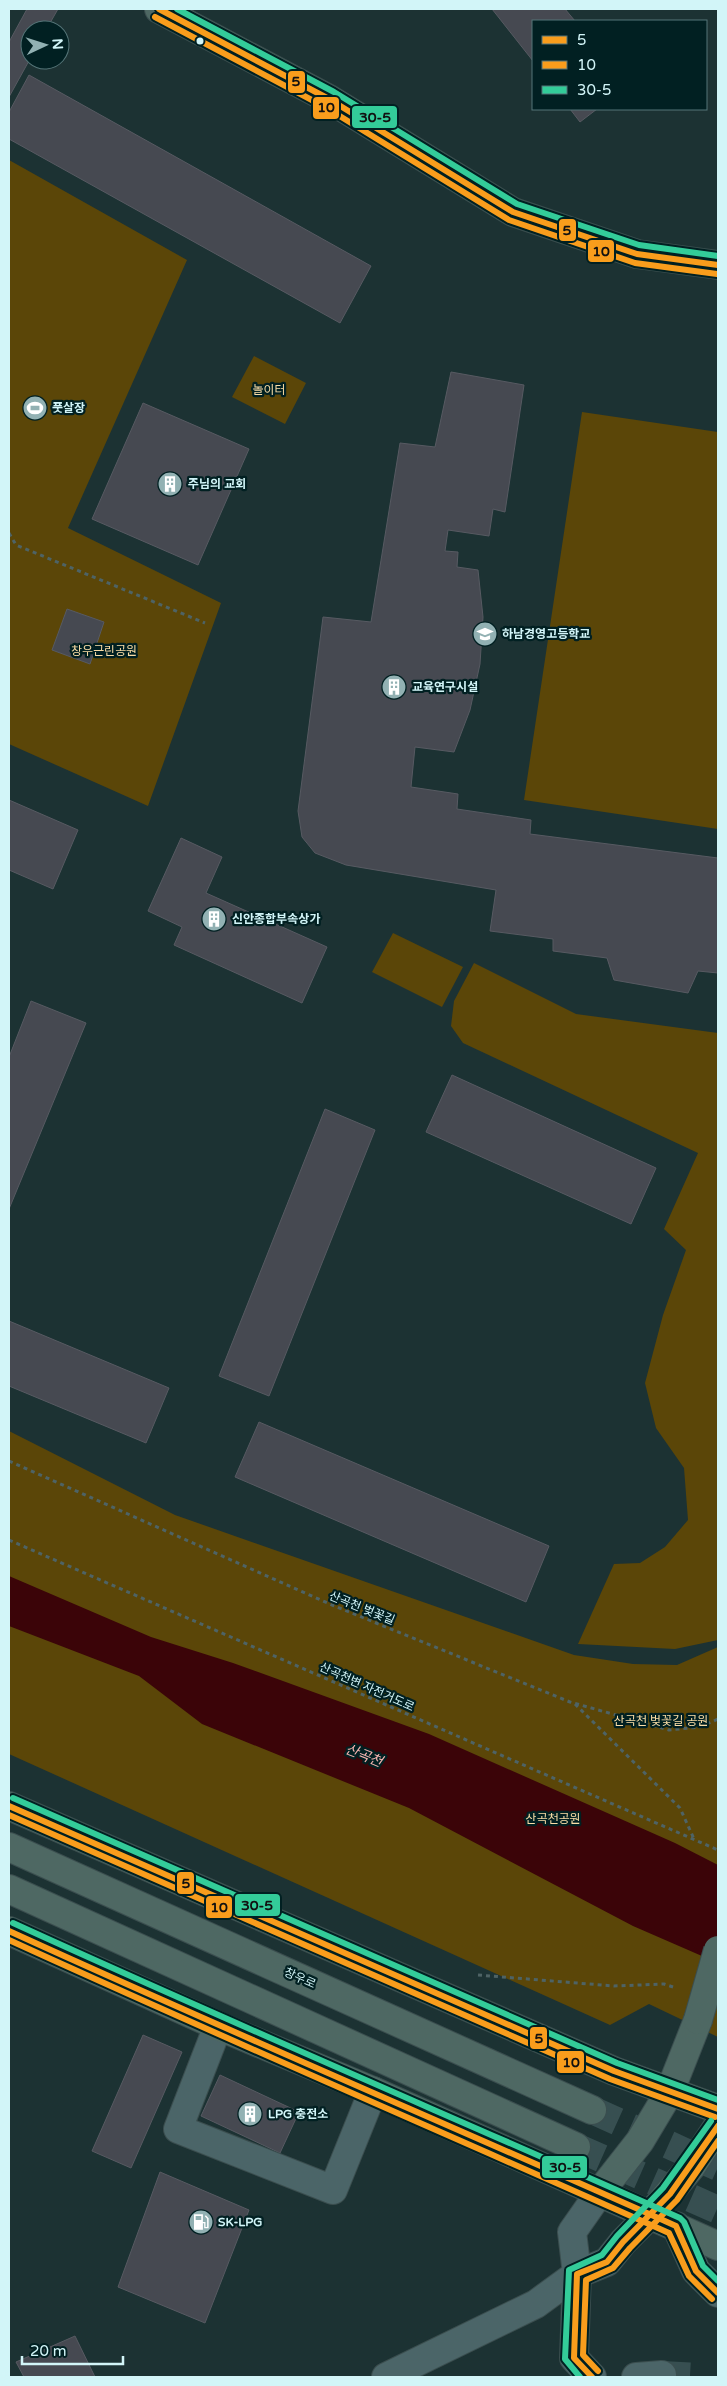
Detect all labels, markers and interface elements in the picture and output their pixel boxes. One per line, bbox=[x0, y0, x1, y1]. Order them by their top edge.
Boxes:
north arrow bbox=[20, 20, 70, 70]
legend bbox=[532, 20, 707, 110]
text: 5 bbox=[577, 31, 586, 49]
unlabelled marker bbox=[195, 36, 205, 46]
text: N bbox=[49, 38, 66, 50]
text: 10 bbox=[577, 56, 596, 74]
line badge: 5 bbox=[287, 70, 306, 94]
text: 5 bbox=[292, 73, 301, 90]
text: 30-5 bbox=[577, 81, 611, 99]
line badge: 10 bbox=[312, 96, 340, 120]
text: 10 bbox=[317, 99, 335, 116]
line badge: 30-5 bbox=[351, 105, 398, 129]
text: 30-5 bbox=[359, 109, 391, 126]
line badge: 5 bbox=[558, 218, 577, 242]
text: 5 bbox=[563, 222, 572, 239]
line badge: 10 bbox=[587, 239, 615, 263]
text: 10 bbox=[592, 243, 610, 260]
park label: 놀이터 bbox=[252, 383, 286, 397]
sports icon: 풋살장 bbox=[22, 395, 48, 421]
place label: 풋살장 bbox=[52, 401, 85, 415]
building icon: 주님의 교회 bbox=[157, 471, 183, 497]
place label: 주님의 교회 bbox=[188, 477, 246, 491]
school or university icon: 하남경영고등학교 bbox=[472, 621, 498, 647]
place label: 하남경영고등학교 bbox=[502, 627, 590, 641]
park label: 창우근린공원 bbox=[71, 644, 137, 658]
building icon: 교육연구시설 bbox=[381, 674, 407, 700]
place label: 교육연구시설 bbox=[412, 680, 478, 694]
building icon: 신안종합부속상가 bbox=[201, 906, 227, 932]
place label: 신안종합부속상가 bbox=[232, 912, 320, 926]
street label: 산곡천 벚꽃길 bbox=[327, 1589, 397, 1627]
street label: 산곡천변 자전거도로 bbox=[317, 1660, 417, 1714]
park label: 산곡천 벚꽃길 공원 bbox=[614, 1714, 708, 1728]
water label: 산곡천 bbox=[343, 1740, 386, 1771]
park label: 산곡천공원 bbox=[525, 1812, 581, 1826]
line badge: 5 bbox=[176, 1871, 195, 1895]
text: 5 bbox=[182, 1875, 191, 1892]
line badge: 30-5 bbox=[234, 1893, 281, 1917]
line badge: 10 bbox=[205, 1895, 233, 1919]
text: 30-5 bbox=[241, 1897, 273, 1914]
text: 10 bbox=[210, 1899, 228, 1916]
street label: 창우로 bbox=[282, 1965, 318, 1991]
line badge: 5 bbox=[529, 2026, 548, 2050]
text: 5 bbox=[535, 2030, 544, 2047]
line badge: 10 bbox=[556, 2050, 585, 2074]
text: 10 bbox=[562, 2054, 580, 2071]
building icon: LPG 충전소 bbox=[237, 2101, 263, 2127]
place label: LPG 충전소 bbox=[268, 2107, 328, 2121]
line badge: 30-5 bbox=[541, 2155, 588, 2179]
text: 30-5 bbox=[549, 2159, 581, 2176]
fuel station icon: SK-LPG bbox=[188, 2209, 214, 2235]
place label: SK-LPG bbox=[218, 2215, 262, 2229]
scale bar bbox=[22, 2334, 124, 2366]
text: 20 m bbox=[30, 2342, 67, 2360]

